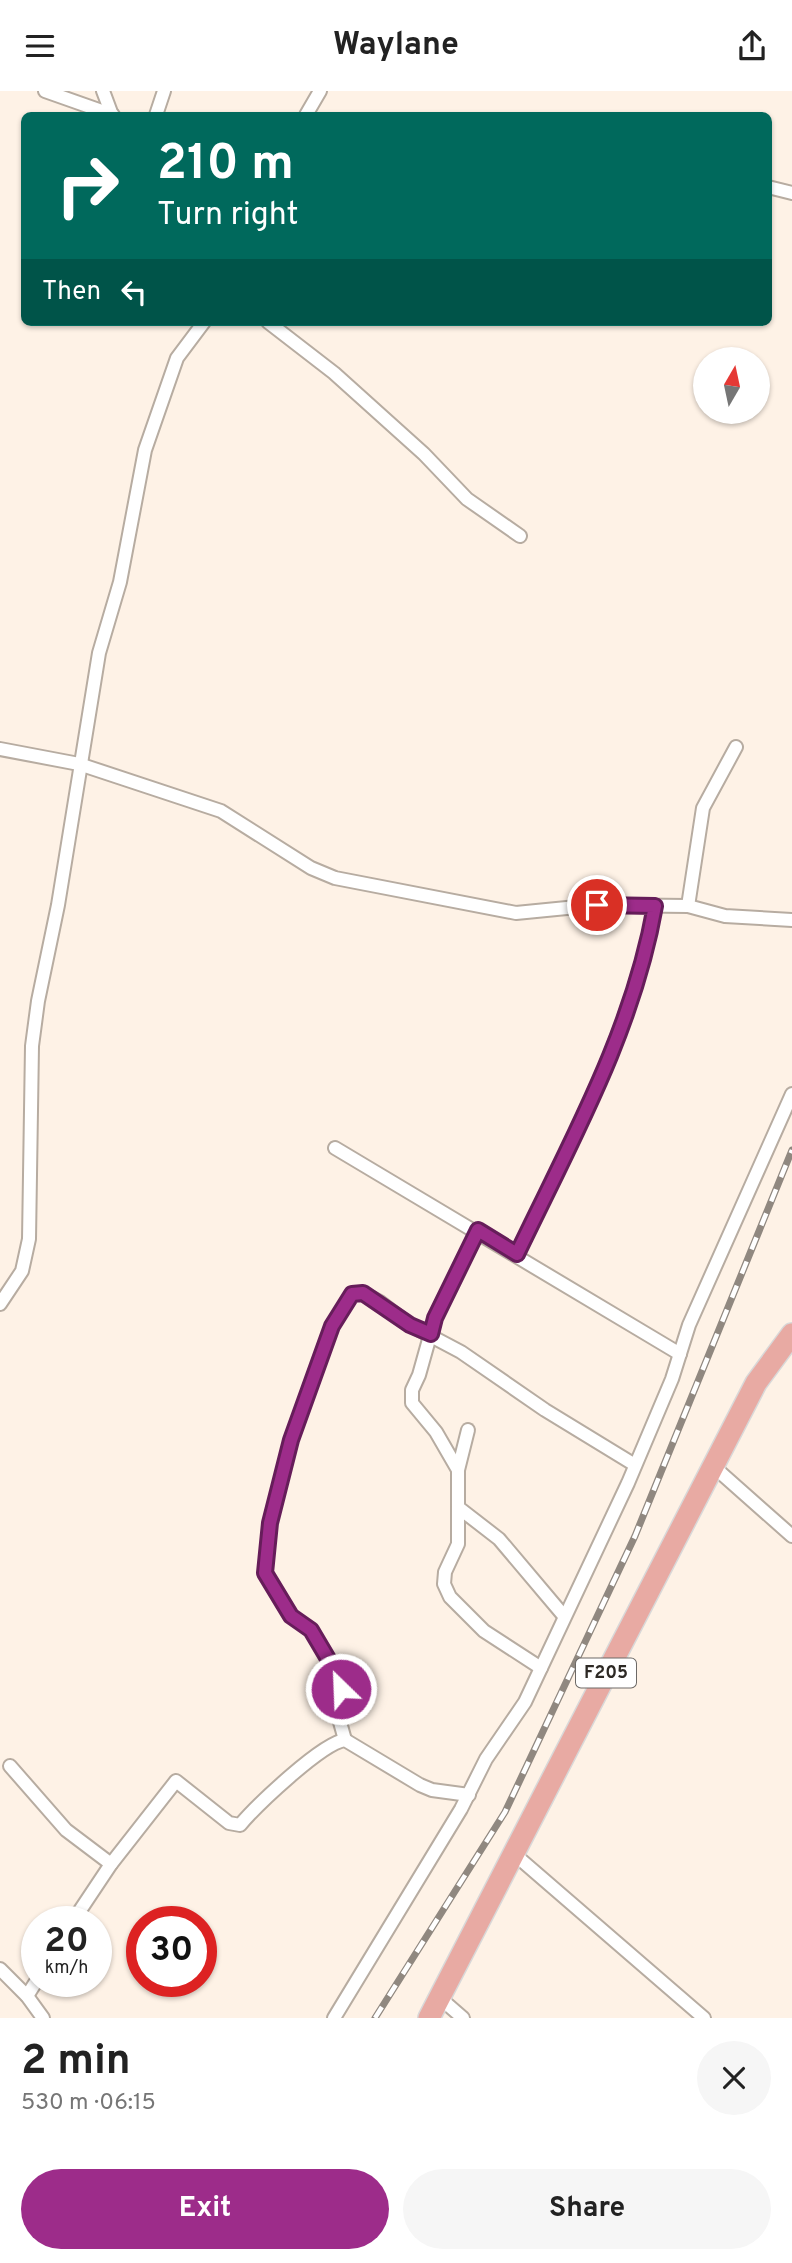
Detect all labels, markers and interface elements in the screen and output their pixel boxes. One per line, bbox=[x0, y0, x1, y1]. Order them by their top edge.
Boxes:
text: Waylane bbox=[333, 26, 459, 66]
icon: menu bbox=[21, 27, 59, 65]
icon: share bbox=[733, 27, 771, 65]
text: 210 m bbox=[157, 135, 294, 197]
icon: right bbox=[42, 140, 133, 231]
text: Turn right bbox=[157, 196, 299, 236]
icon: left bbox=[115, 273, 153, 311]
text: Then bbox=[42, 276, 101, 309]
north arrow bbox=[693, 347, 770, 423]
map controls bbox=[693, 347, 770, 424]
pin bbox=[567, 875, 627, 935]
icon: arrive bbox=[578, 886, 616, 924]
position arrow bbox=[304, 1652, 378, 1726]
road number: F205 bbox=[576, 1659, 636, 1687]
speed limit sign: 30 bbox=[126, 1906, 217, 1997]
text: 20 bbox=[44, 1920, 89, 1964]
text: km/h bbox=[45, 1957, 88, 1980]
text: 2 min bbox=[21, 2036, 131, 2089]
button: close bbox=[697, 2041, 771, 2115]
text: 530 m · 06:15 bbox=[21, 2089, 156, 2118]
button: Exit bbox=[21, 2169, 389, 2249]
button: Share bbox=[403, 2169, 771, 2249]

